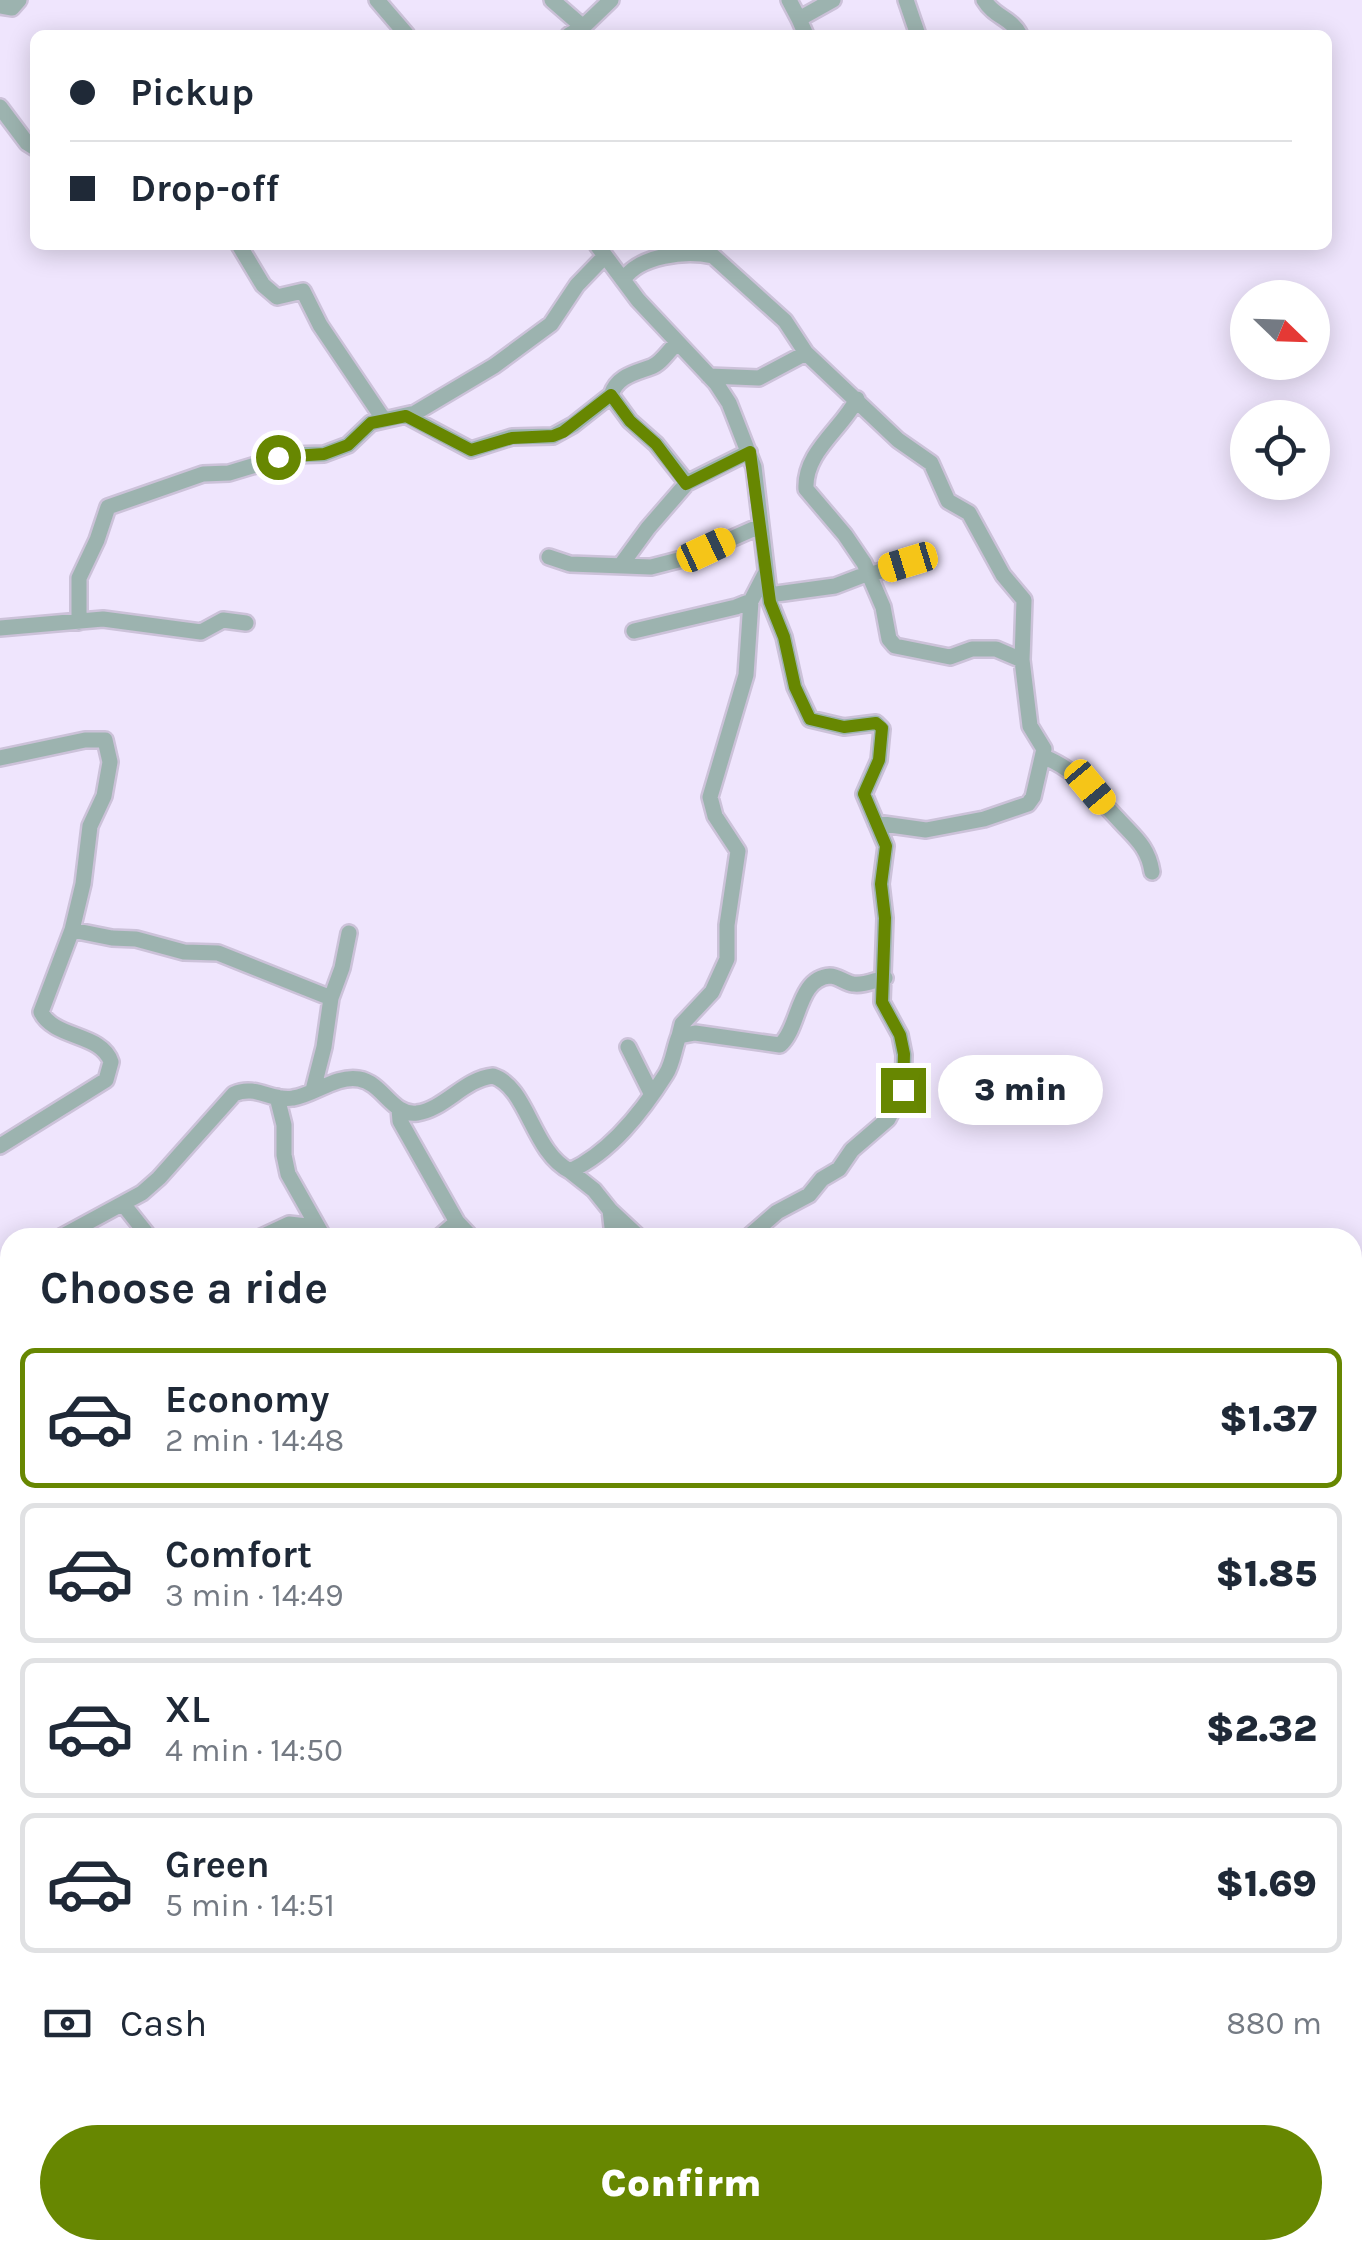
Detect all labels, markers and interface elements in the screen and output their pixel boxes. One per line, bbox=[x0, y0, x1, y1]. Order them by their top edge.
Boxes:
text: Pickup bbox=[130, 70, 254, 115]
text: Drop-off bbox=[130, 166, 279, 211]
north arrow bbox=[1230, 280, 1330, 380]
map controls bbox=[1230, 280, 1330, 500]
button: locate bbox=[1230, 400, 1330, 500]
route start bbox=[256, 435, 301, 480]
car bbox=[672, 524, 740, 576]
car bbox=[875, 539, 941, 585]
car bbox=[1059, 754, 1121, 820]
callout: 3 min bbox=[938, 1055, 1103, 1125]
route end bbox=[881, 1068, 926, 1113]
text: 3 min bbox=[974, 1071, 1067, 1108]
text: Choose a ride bbox=[40, 1262, 328, 1314]
icon: car bbox=[45, 1373, 135, 1463]
text: Economy bbox=[165, 1377, 329, 1422]
text: $1.37 bbox=[1219, 1396, 1317, 1441]
text: 2 min · 14:48 bbox=[165, 1422, 344, 1459]
icon: car bbox=[45, 1528, 135, 1618]
text: Comfort bbox=[165, 1532, 312, 1577]
text: $1.85 bbox=[1216, 1551, 1317, 1596]
text: 3 min · 14:49 bbox=[165, 1577, 343, 1614]
icon: car bbox=[45, 1683, 135, 1773]
text: XL bbox=[165, 1687, 210, 1732]
text: $2.32 bbox=[1206, 1706, 1317, 1751]
text: 4 min · 14:50 bbox=[165, 1732, 343, 1769]
icon: car bbox=[45, 1838, 135, 1928]
text: Green bbox=[165, 1842, 270, 1887]
text: $1.69 bbox=[1215, 1861, 1317, 1906]
text: 5 min · 14:51 bbox=[165, 1887, 335, 1924]
icon: cash bbox=[40, 1996, 95, 2051]
text: Cash bbox=[120, 2001, 207, 2046]
text: 880 m bbox=[1226, 2005, 1322, 2042]
button: Confirm bbox=[40, 2125, 1322, 2240]

